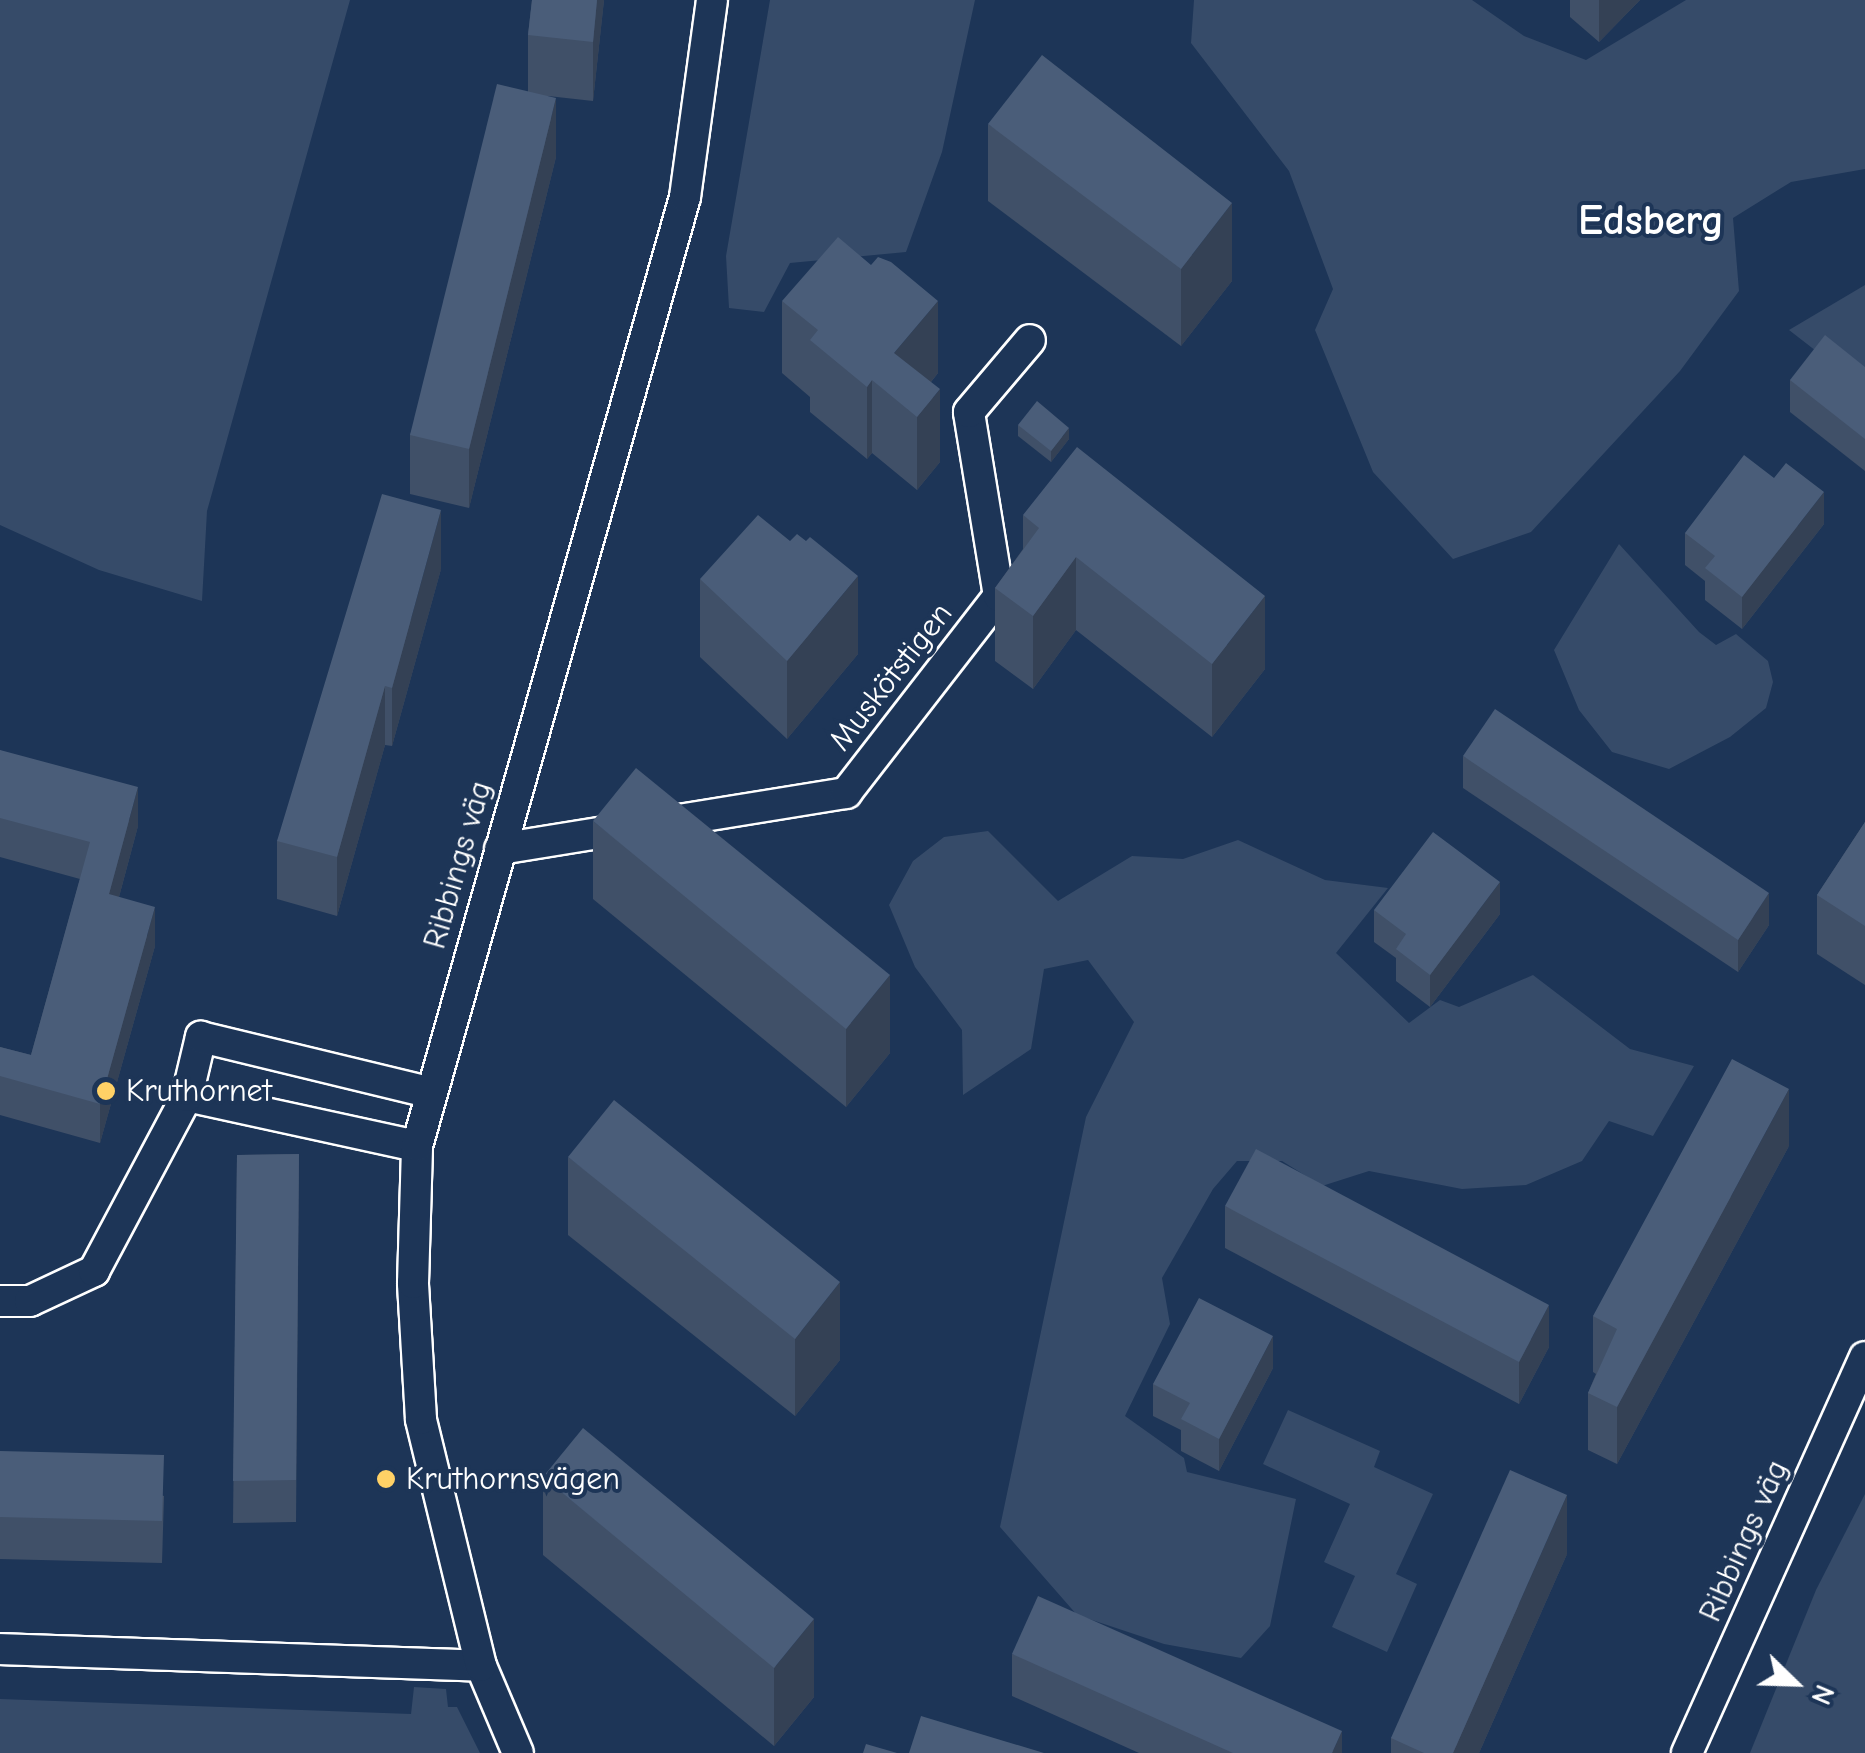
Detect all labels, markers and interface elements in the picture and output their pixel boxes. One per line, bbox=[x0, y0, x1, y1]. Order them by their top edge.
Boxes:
district label: Edsberg bbox=[1578, 196, 1724, 246]
street label: Muskötstigen bbox=[821, 595, 961, 759]
street label: Ribbings väg bbox=[416, 777, 500, 953]
place label: Kruthornet bbox=[126, 1072, 272, 1110]
marker: Kruthornet bbox=[95, 1080, 117, 1102]
street label: Ribbings väg bbox=[1691, 1454, 1797, 1628]
place label: Kruthornsvägen bbox=[406, 1460, 620, 1498]
marker: Kruthornsvägen bbox=[375, 1468, 397, 1490]
north arrow bbox=[1745, 1633, 1845, 1733]
text: N bbox=[1804, 1680, 1841, 1709]

